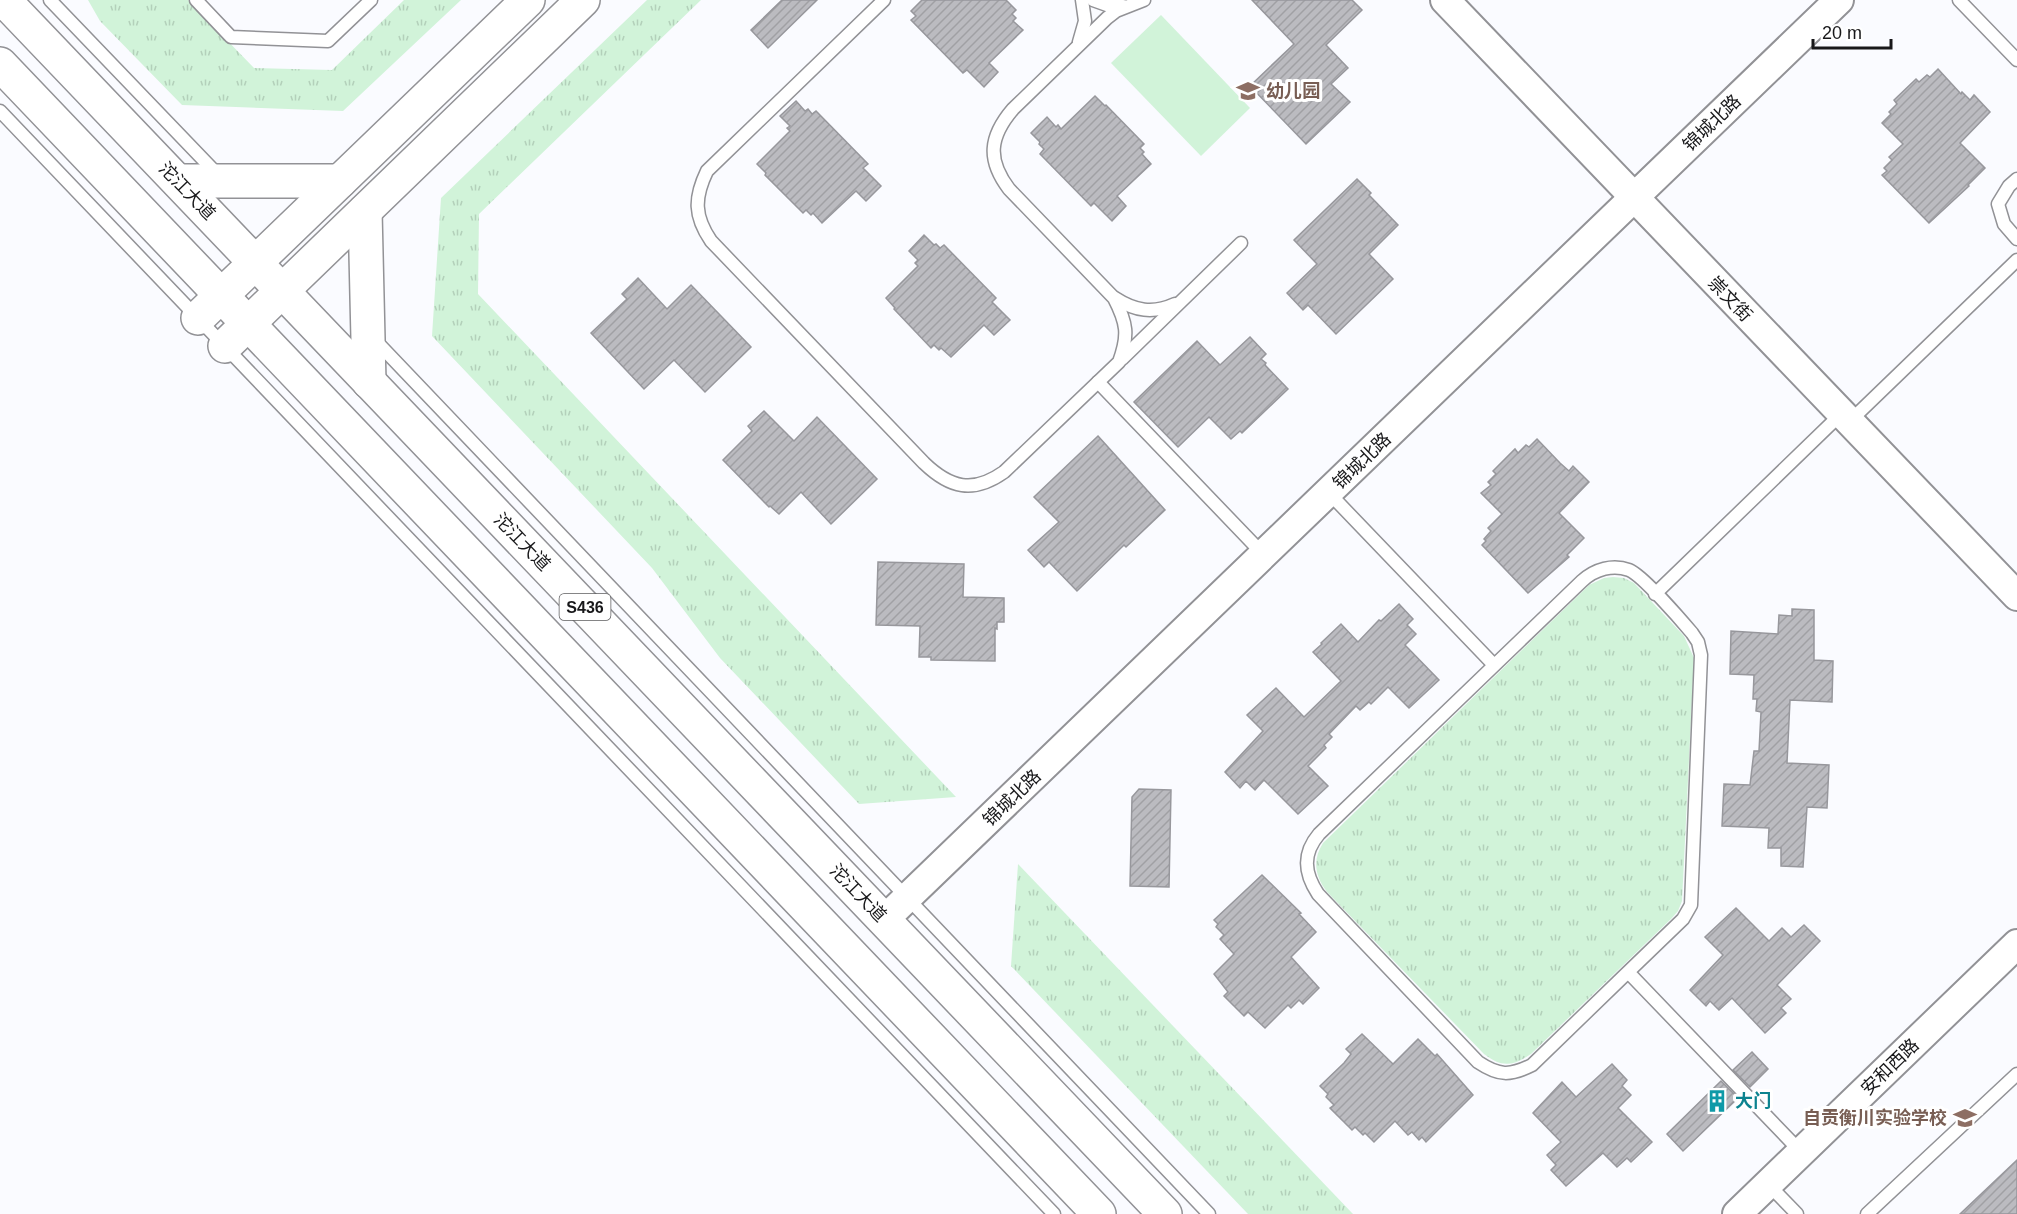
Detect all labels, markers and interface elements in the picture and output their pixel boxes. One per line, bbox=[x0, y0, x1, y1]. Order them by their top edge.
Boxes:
scale bar bbox=[1813, 12, 1891, 50]
text: 20 m bbox=[1822, 23, 1862, 43]
school or university icon: 幼儿园 bbox=[1235, 78, 1261, 104]
place label: 幼儿园 bbox=[1266, 81, 1320, 101]
street label: 锦城北路 bbox=[1679, 91, 1745, 155]
street label: 沱江大道 bbox=[155, 158, 219, 224]
street label: 崇文街 bbox=[1704, 273, 1756, 325]
street label: 锦城北路 bbox=[1329, 429, 1395, 493]
street label: 沱江大道 bbox=[490, 509, 554, 575]
road number: S436 bbox=[560, 594, 610, 620]
street label: 锦城北路 bbox=[979, 766, 1045, 830]
street label: 沱江大道 bbox=[826, 860, 890, 926]
street label: 安和西路 bbox=[1857, 1035, 1923, 1099]
building icon: 大门 bbox=[1704, 1088, 1730, 1114]
place label: 大门 bbox=[1735, 1091, 1771, 1111]
school or university icon: 自贡衡川实验学校 bbox=[1952, 1105, 1978, 1131]
place label: 自贡衡川实验学校 bbox=[1803, 1108, 1947, 1128]

